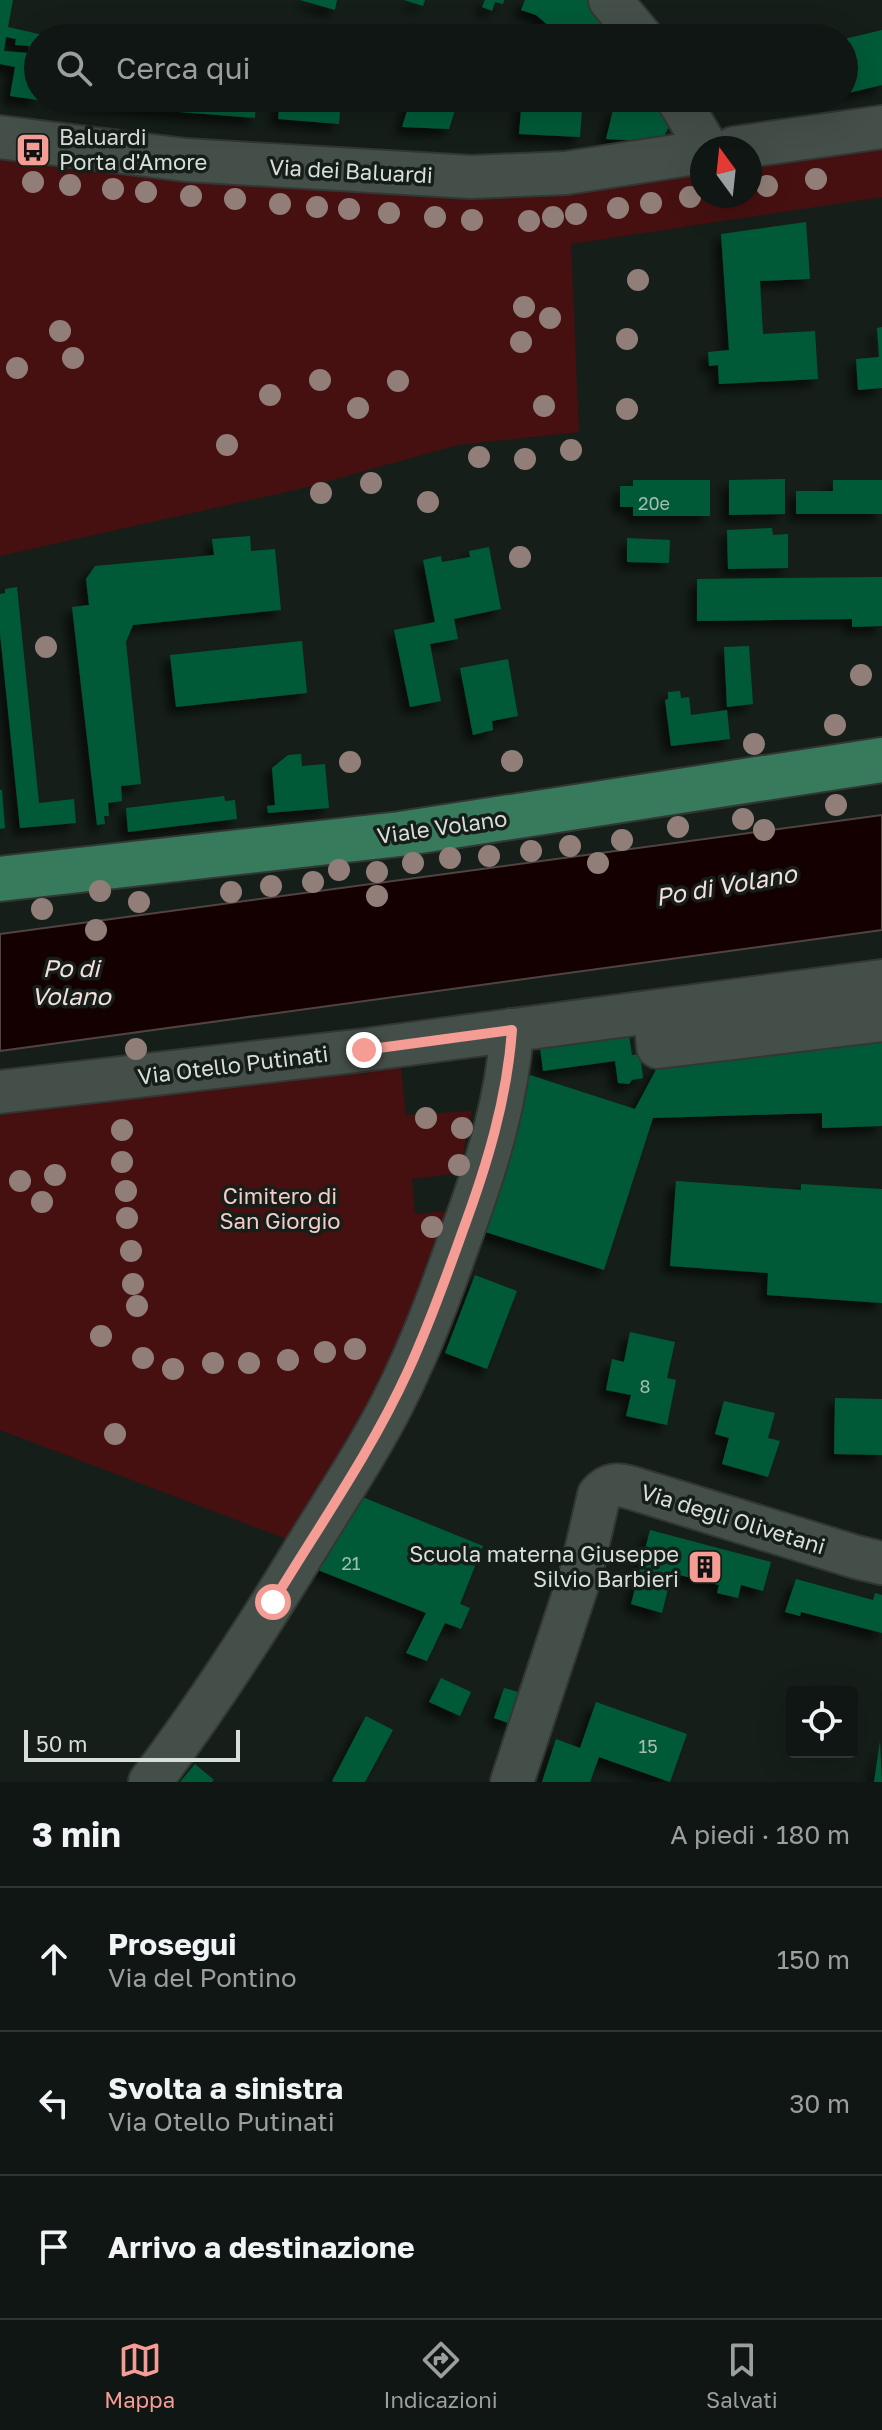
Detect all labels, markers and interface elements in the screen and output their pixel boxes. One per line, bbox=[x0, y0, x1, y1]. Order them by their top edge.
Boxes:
search box bbox=[24, 24, 858, 112]
icon: search bbox=[52, 46, 96, 90]
text: Cerca qui bbox=[116, 50, 251, 86]
place label: Baluardi Porta d'Amore bbox=[59, 123, 207, 175]
bus stop icon: Baluardi Porta d'Amore bbox=[14, 131, 52, 169]
north arrow bbox=[690, 136, 762, 208]
street label: Via dei Baluardi bbox=[268, 153, 434, 188]
house number: 20e bbox=[638, 492, 670, 514]
street label: Viale Volano bbox=[375, 804, 509, 849]
water label: Po di Volano bbox=[653, 858, 800, 911]
water label: Po di Volano bbox=[31, 953, 112, 1010]
route end bbox=[346, 1032, 382, 1068]
street label: Via Otello Putinati bbox=[136, 1039, 330, 1090]
park label: Cimitero di San Giorgio bbox=[219, 1182, 341, 1234]
house number: 8 bbox=[640, 1375, 650, 1397]
street label: Via degli Olivetani bbox=[638, 1478, 829, 1559]
place label: Scuola materna Giuseppe Silvio Barbieri bbox=[409, 1540, 679, 1592]
building icon: Scuola materna Giuseppe Silvio Barbieri bbox=[686, 1548, 724, 1586]
house number: 21 bbox=[341, 1552, 361, 1574]
route start bbox=[255, 1584, 291, 1620]
map controls bbox=[786, 1686, 858, 1758]
button: locate bbox=[786, 1686, 858, 1758]
scale bar bbox=[24, 1726, 240, 1762]
text: 50 m bbox=[36, 1730, 87, 1757]
house number: 15 bbox=[638, 1735, 658, 1757]
text: 3 min bbox=[32, 1814, 121, 1854]
text: A piedi · 180 m bbox=[670, 1819, 850, 1850]
text: Prosegui bbox=[108, 1926, 236, 1962]
icon: ahead bbox=[32, 1937, 76, 1981]
text: 150 m bbox=[777, 1944, 850, 1975]
text: Via del Pontino bbox=[108, 1962, 297, 1993]
text: Svolta a sinistra bbox=[108, 2070, 343, 2106]
icon: left bbox=[32, 2081, 76, 2125]
text: 30 m bbox=[789, 2088, 850, 2119]
text: Via Otello Putinati bbox=[108, 2106, 335, 2137]
icon: arrive bbox=[32, 2225, 76, 2269]
text: Arrivo a destinazione bbox=[108, 2229, 415, 2265]
tab: Mappa bbox=[104, 2338, 175, 2413]
tab: Indicazioni bbox=[384, 2338, 498, 2413]
tab: Salvati bbox=[706, 2338, 778, 2413]

